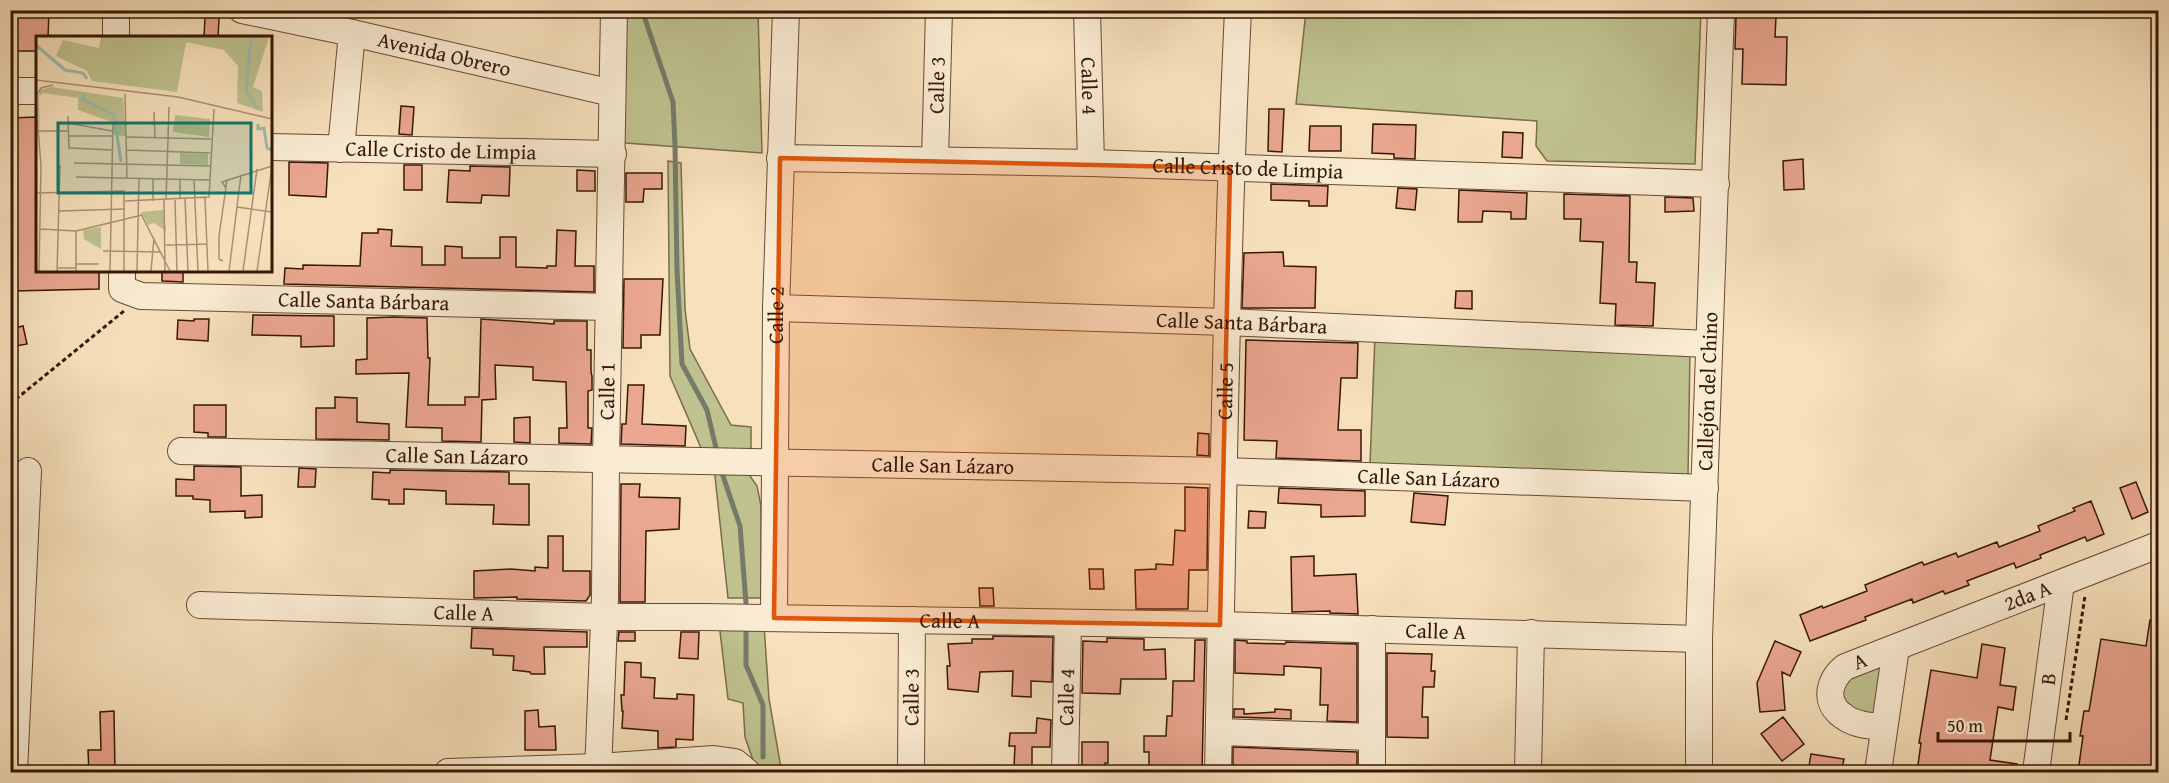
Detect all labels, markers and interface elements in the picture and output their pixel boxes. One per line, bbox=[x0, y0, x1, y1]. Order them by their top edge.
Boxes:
street label: Avenida Obrero bbox=[375, 23, 514, 84]
inset map bbox=[36, 36, 272, 272]
street label: Calle 3 bbox=[920, 56, 953, 114]
street label: Calle 4 bbox=[1073, 57, 1106, 115]
street label: Calle Cristo de Limpia bbox=[345, 133, 537, 167]
street label: Calle Cristo de Limpia bbox=[1152, 149, 1344, 186]
street label: Calle Santa Bárbara bbox=[278, 283, 450, 318]
street label: Calle 2 bbox=[760, 286, 792, 344]
street label: Calle Santa Bárbara bbox=[1156, 304, 1328, 342]
street label: Callejón del Chino bbox=[1689, 311, 1725, 471]
street label: Calle 1 bbox=[591, 362, 623, 420]
street label: Calle 5 bbox=[1209, 362, 1241, 420]
street label: Calle San Lázaro bbox=[385, 439, 529, 473]
street label: Calle San Lázaro bbox=[871, 448, 1014, 482]
street label: Calle San Lázaro bbox=[1357, 460, 1501, 496]
street label: 2da A bbox=[1999, 572, 2056, 619]
street label: Calle A bbox=[433, 596, 495, 629]
street label: Calle A bbox=[919, 604, 980, 636]
street label: Calle A bbox=[1405, 614, 1467, 647]
street label: A bbox=[1848, 644, 1871, 678]
street label: Calle 3 bbox=[895, 668, 927, 726]
street label: Calle 4 bbox=[1050, 668, 1082, 726]
street label: B bbox=[2032, 671, 2064, 687]
scale bar bbox=[1938, 705, 2070, 743]
text: 50 m bbox=[1947, 712, 1983, 739]

